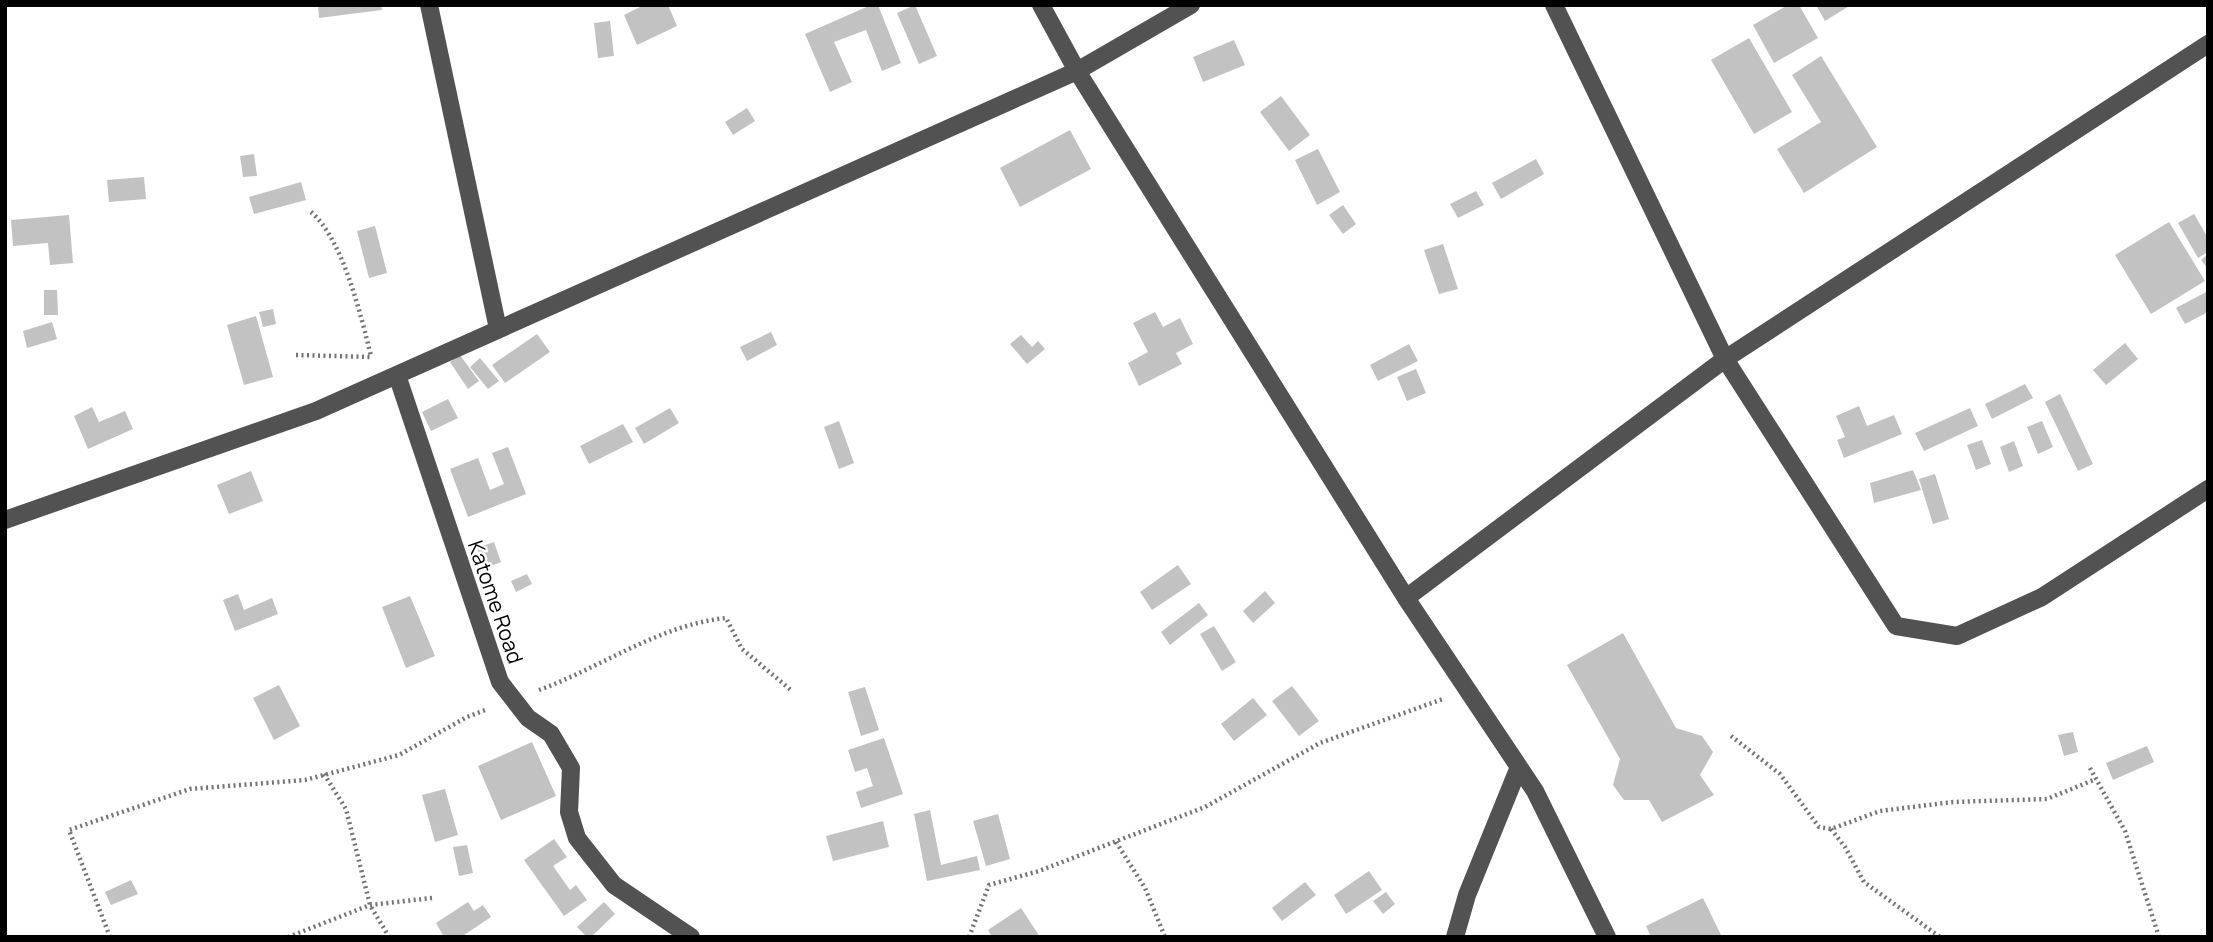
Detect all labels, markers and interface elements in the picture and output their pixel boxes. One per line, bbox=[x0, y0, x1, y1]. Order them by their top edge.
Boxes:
street label: Katome Road bbox=[462, 537, 530, 667]

